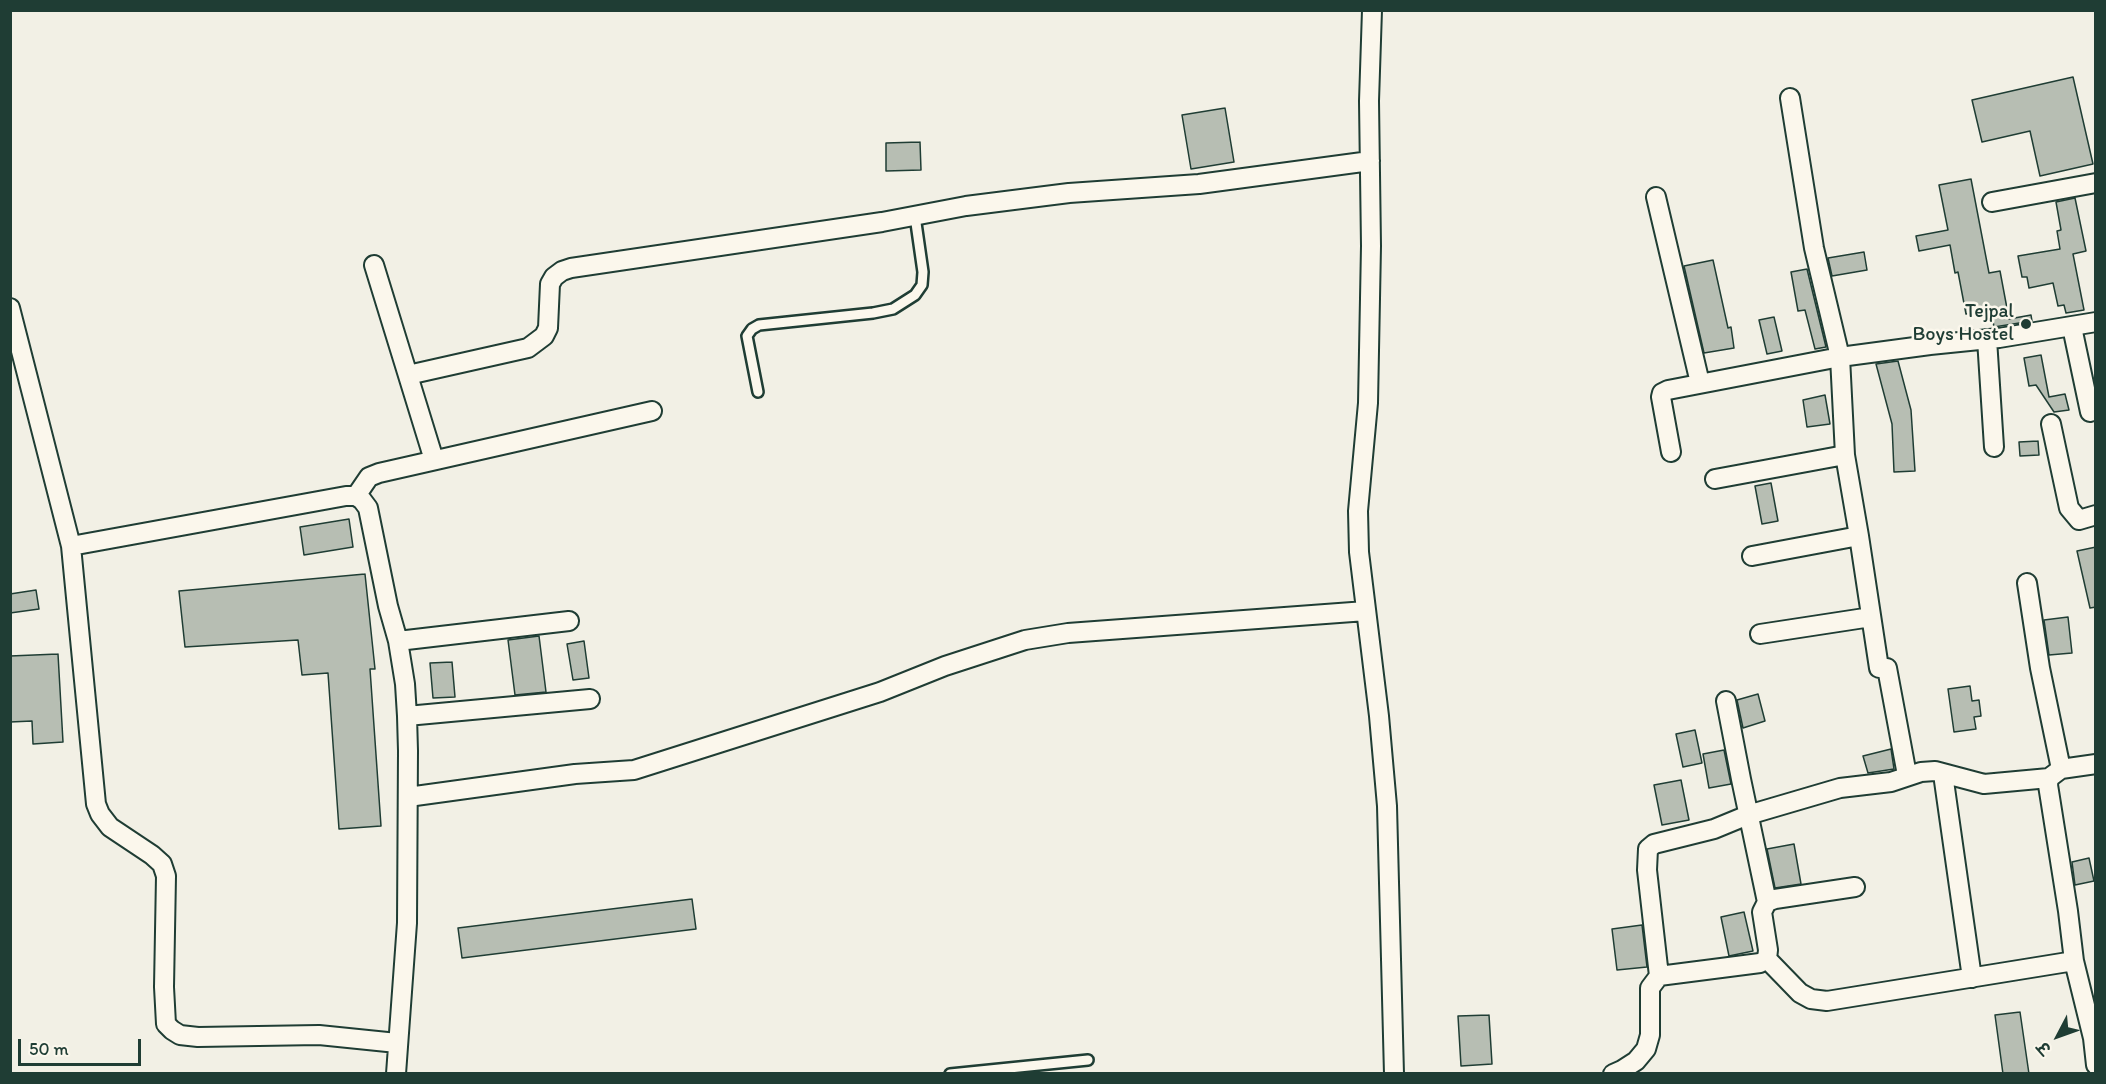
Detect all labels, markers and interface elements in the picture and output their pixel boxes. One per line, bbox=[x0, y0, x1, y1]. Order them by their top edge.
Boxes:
place label: Tejpal Boys Hostel bbox=[1912, 300, 2014, 347]
marker: Tejpal Boys Hostel bbox=[2019, 317, 2033, 331]
north arrow bbox=[2028, 1006, 2088, 1066]
scale bar bbox=[21, 1027, 144, 1065]
text: 50 m bbox=[29, 1038, 69, 1060]
text: उ bbox=[2033, 1038, 2055, 1058]

